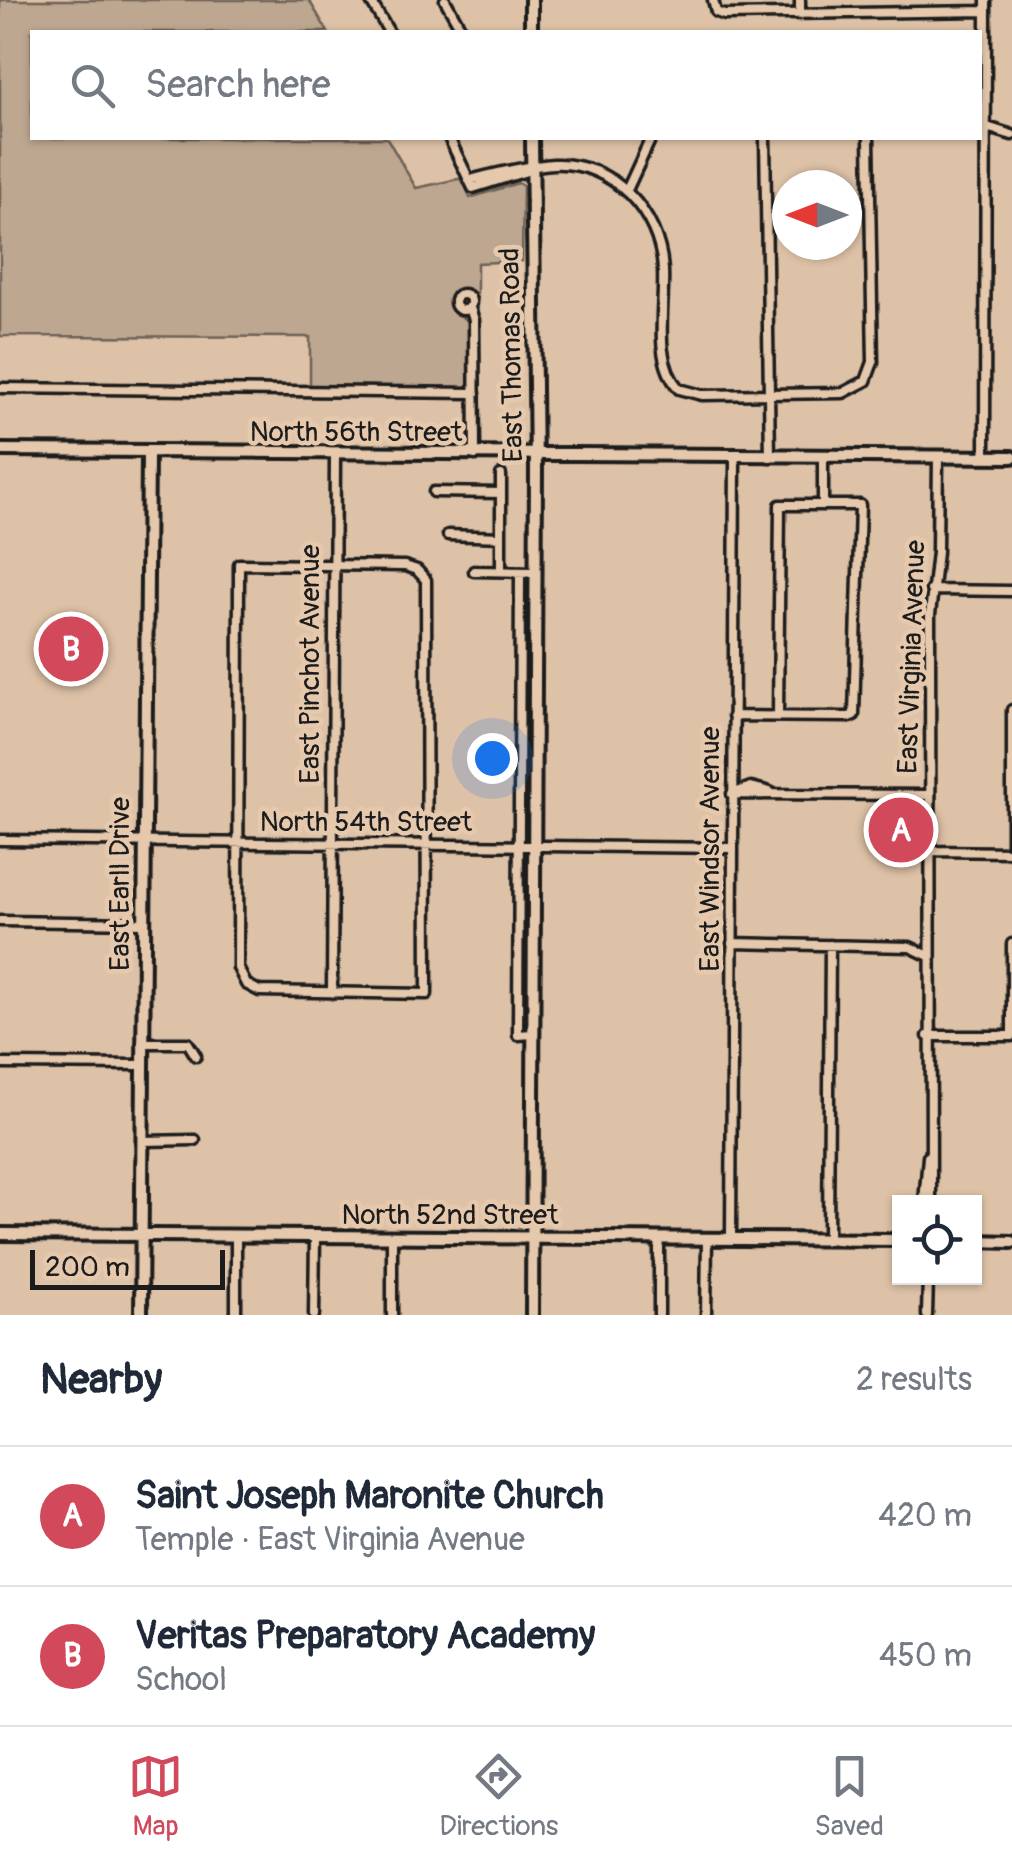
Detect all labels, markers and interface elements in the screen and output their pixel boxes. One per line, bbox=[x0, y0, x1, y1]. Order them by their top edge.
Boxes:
search box bbox=[30, 30, 982, 140]
icon: search bbox=[65, 58, 120, 113]
text: Search here bbox=[145, 61, 331, 109]
north arrow bbox=[772, 170, 862, 260]
street label: East Thomas Road bbox=[493, 247, 531, 463]
street label: North 56th Street bbox=[250, 415, 463, 450]
street label: East Virginia Avenue bbox=[890, 539, 934, 775]
street label: East Pinchot Avenue bbox=[293, 544, 328, 784]
pin: B bbox=[38, 612, 104, 686]
street label: East Windsor Avenue bbox=[693, 726, 728, 972]
your location bbox=[467, 733, 518, 784]
pin: A bbox=[868, 792, 934, 868]
street label: East Earll Drive bbox=[103, 797, 138, 971]
street label: North 54th Street bbox=[260, 805, 473, 840]
map controls bbox=[892, 1195, 982, 1285]
button: locate bbox=[892, 1195, 982, 1285]
street label: North 52nd Street bbox=[342, 1198, 559, 1233]
scale bar bbox=[30, 1245, 225, 1290]
text: 200 m bbox=[45, 1250, 130, 1285]
text: Nearby bbox=[40, 1354, 162, 1406]
text: 2 results bbox=[856, 1360, 972, 1400]
text: Saint Joseph Maronite Church bbox=[135, 1472, 604, 1520]
text: A bbox=[62, 1496, 83, 1536]
text: 420 m bbox=[878, 1496, 972, 1536]
text: Temple · East Virginia Avenue bbox=[135, 1520, 525, 1560]
text: Veritas Preparatory Academy bbox=[135, 1612, 595, 1660]
text: B bbox=[63, 1636, 82, 1676]
text: 450 m bbox=[879, 1636, 972, 1676]
text: School bbox=[135, 1660, 227, 1700]
tab: Map bbox=[128, 1749, 183, 1844]
tab: Directions bbox=[439, 1749, 558, 1844]
tab: Saved bbox=[814, 1749, 884, 1844]

